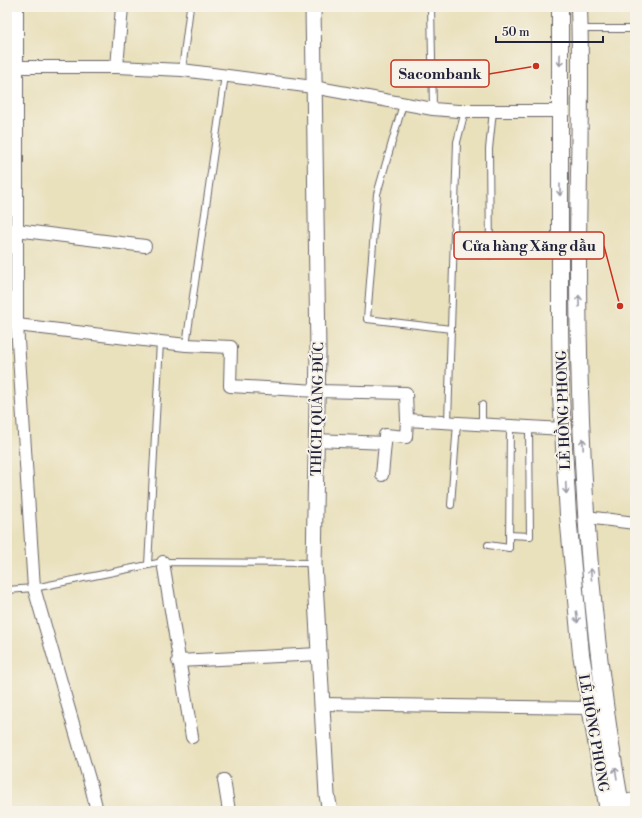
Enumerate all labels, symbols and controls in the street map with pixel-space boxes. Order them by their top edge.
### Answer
scale bar [496,18,603,44]
text: 50 m [502,25,530,40]
one-way arrow [556,53,564,66]
callout: Sacombank [391,60,489,87]
text: Sacombank [399,65,482,84]
one-way arrow [556,183,564,196]
callout: Cửa hàng Xăng dầu [454,232,604,259]
text: Cửa hàng Xăng dầu [462,237,597,256]
one-way arrow [575,295,583,308]
street label: THÍCH QUẢNG ĐỨC [306,342,328,476]
street label: LÊ HỒNG PHONG [549,349,575,470]
one-way arrow [579,438,587,451]
one-way arrow [563,481,570,494]
one-way arrow [588,568,595,581]
one-way arrow [574,610,581,623]
street label: LÊ HỒNG PHONG [574,672,616,794]
one-way arrow [612,766,620,779]

